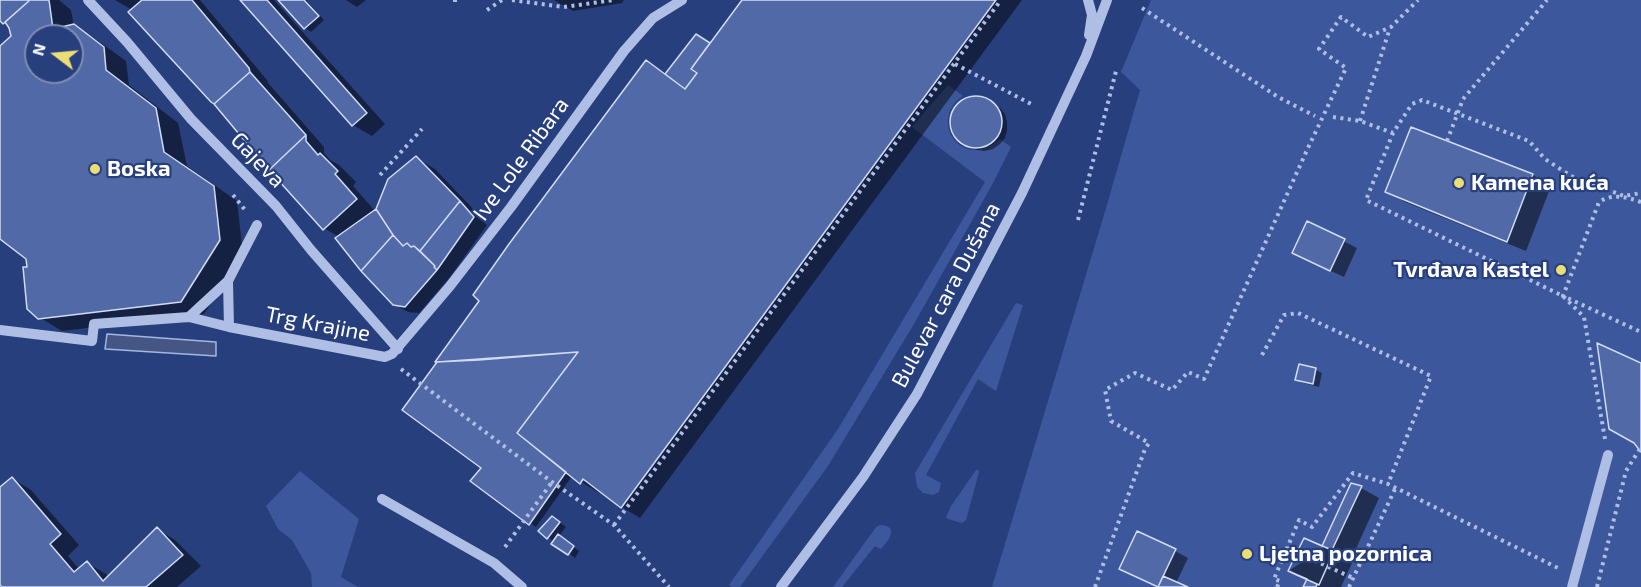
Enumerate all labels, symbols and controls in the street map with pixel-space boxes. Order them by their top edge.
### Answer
north arrow [24,24,84,84]
text: N [27,41,49,58]
street label: Ive Lole Ribara [468,92,574,226]
street label: Gajeva [225,127,291,193]
place label: Boska [107,156,171,182]
marker: Boska [88,162,102,176]
place label: Kamena kuća [1471,170,1609,196]
marker: Kamena kuća [1452,176,1466,190]
street label: Bulevar cara Dušana [886,198,1006,392]
place label: Tvrđava Kastel [1393,257,1549,283]
marker: Tvrđava Kastel [1554,263,1568,277]
street label: Trg Krajine [263,301,373,347]
place label: Ljetna pozornica [1259,541,1432,567]
marker: Ljetna pozornica [1240,547,1254,561]

